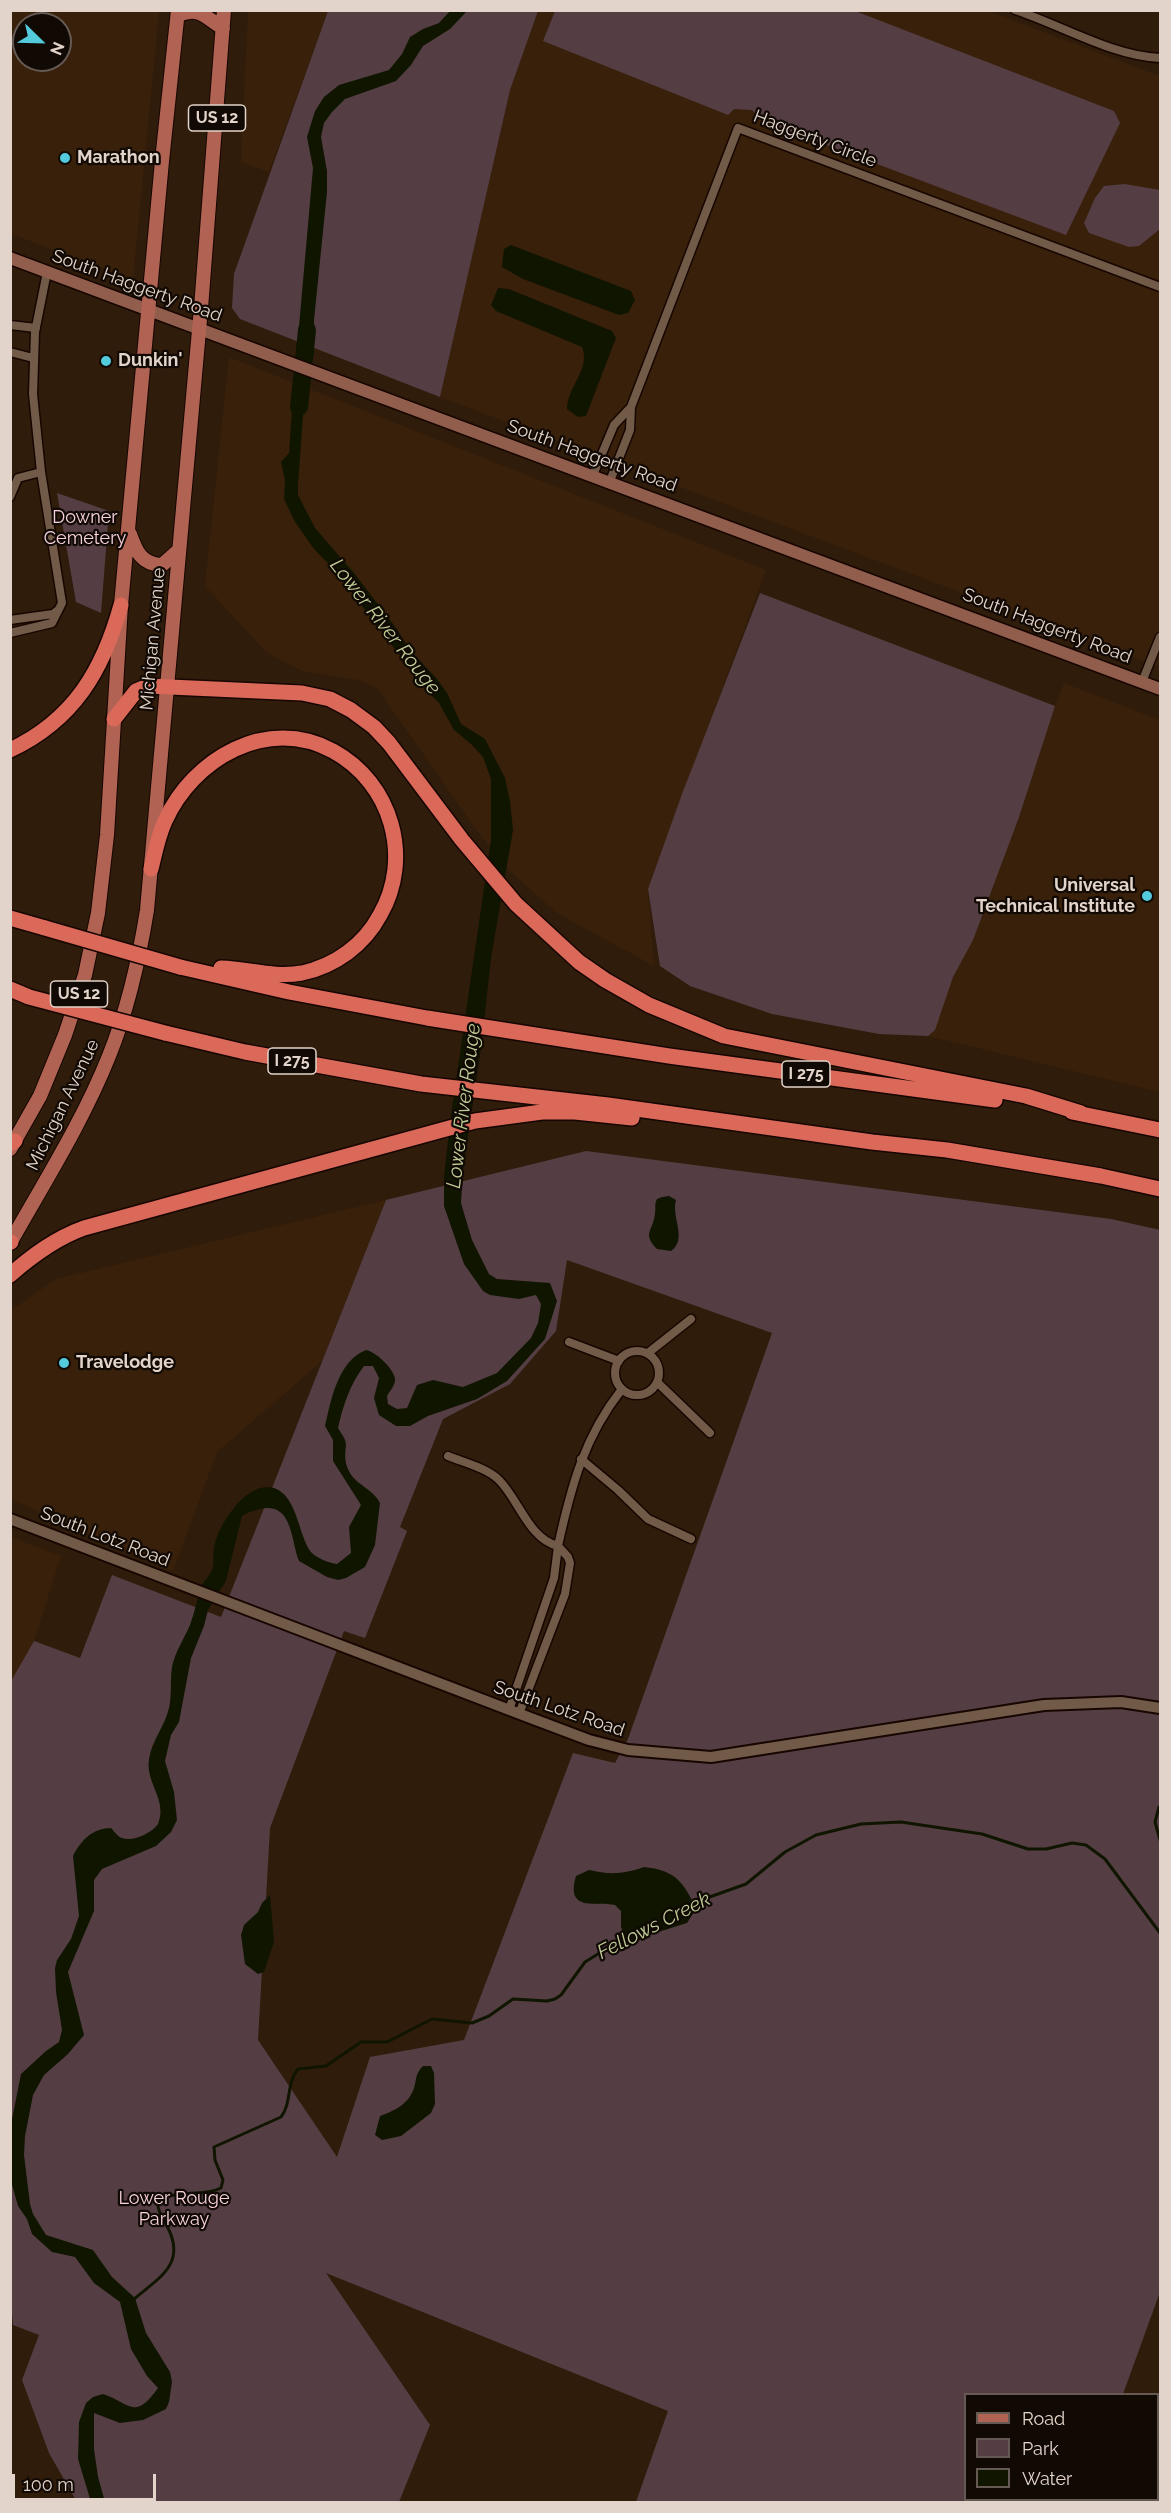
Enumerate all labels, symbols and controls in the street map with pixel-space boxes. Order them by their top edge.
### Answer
north arrow [12,12,72,72]
text: N [46,39,68,58]
road number: US 12 [188,105,246,131]
street label: Haggerty Circle [750,106,880,172]
place label: Marathon [77,147,160,169]
marker: Marathon [58,151,72,165]
street label: South Haggerty Road [49,245,225,327]
place label: Dunkin' [118,350,182,372]
marker: Dunkin' [99,354,113,368]
street label: South Haggerty Road [504,415,680,497]
park label: Downer Cemetery [44,507,126,550]
water label: Lower River Rouge [324,554,446,700]
street label: Michigan Avenue [136,567,170,711]
street label: South Haggerty Road [960,584,1134,668]
place label: Universal Technical Institute [976,875,1135,918]
marker: Universal Technical Institute [1140,889,1154,903]
road number: US 12 [50,981,107,1007]
water label: Lower River Rouge [442,1022,486,1190]
street label: Michigan Avenue [22,1036,104,1174]
road number: I 275 [268,1048,316,1074]
road number: I 275 [782,1061,830,1087]
place label: Travelodge [76,1352,174,1374]
marker: Travelodge [57,1356,71,1370]
street label: South Lotz Road [37,1502,173,1572]
street label: South Lotz Road [491,1676,627,1742]
water label: Fellows Creek [593,1887,715,1965]
park label: Lower Rouge Parkway [118,2188,230,2230]
legend [964,2393,1159,2501]
text: Road [1022,2408,1065,2429]
text: Park [1022,2438,1059,2459]
scale bar [15,2462,159,2500]
text: Water [1022,2468,1072,2489]
text: 100 m [23,2474,74,2495]

